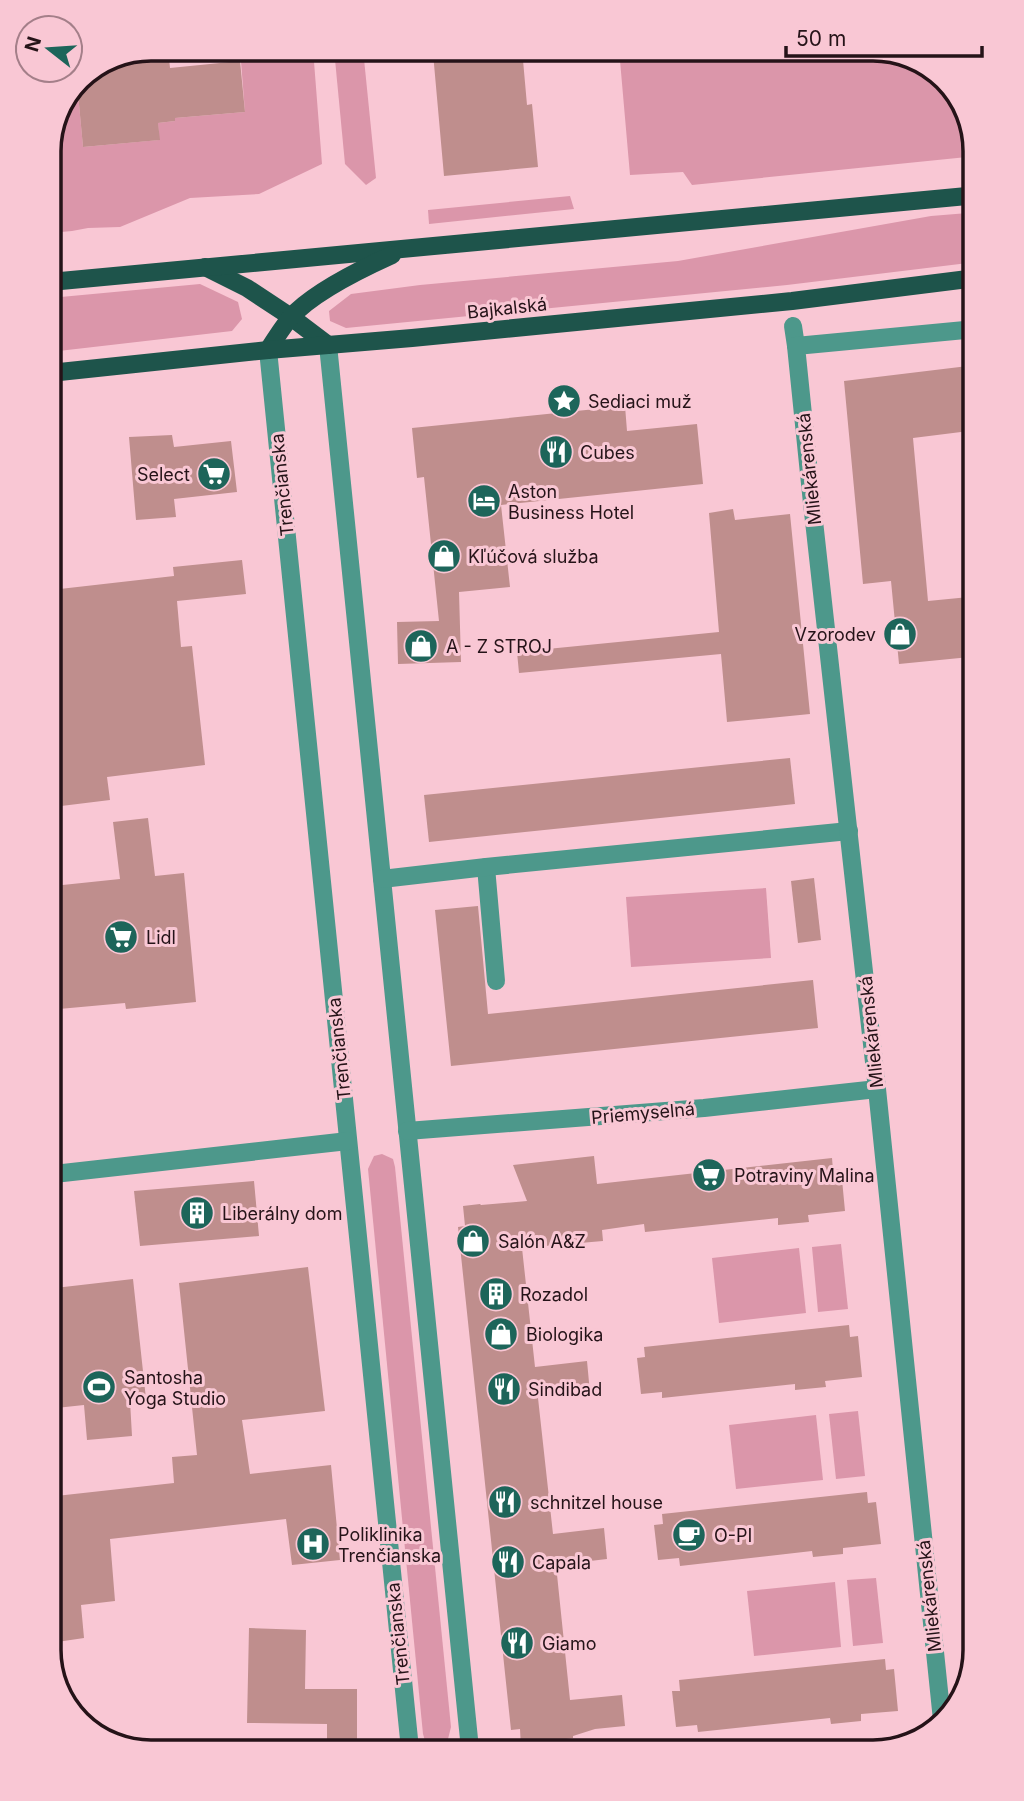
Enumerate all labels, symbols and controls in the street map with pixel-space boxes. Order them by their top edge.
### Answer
north arrow [14,14,84,84]
scale bar [786,14,982,58]
text: 50 m [796,26,846,51]
text: N [20,34,46,54]
street label: Bajkalská [466,293,548,323]
place icon: Sediaci muž [545,382,583,420]
place label: Sediaci muž [588,391,692,412]
street label: Mliekárenská [793,412,825,526]
street label: Trenčianska [266,433,298,537]
restaurant icon: Cubes [537,433,575,471]
place label: Cubes [580,442,635,463]
supermarket icon: Select [195,455,233,493]
place label: Select [137,464,190,485]
place label: Aston Business Hotel [508,481,634,523]
hotel icon: Aston Business Hotel [465,482,503,520]
shop icon: Kľúčová služba [425,537,463,575]
place label: Kľúčová služba [468,546,599,567]
shop icon: Vzorodev [881,615,919,653]
place label: Vzorodev [795,624,876,645]
shop icon: A - Z STROJ [402,627,440,665]
place label: A - Z STROJ [446,636,552,657]
supermarket icon: Lidl [102,918,140,956]
place label: Lidl [146,927,176,948]
street label: Mliekárenská [855,975,887,1089]
street label: Trenčianska [323,997,355,1101]
street label: Priemyselná [590,1098,696,1128]
supermarket icon: Potraviny Malina [690,1156,728,1194]
place label: Potraviny Malina [734,1165,875,1186]
building icon: Liberálny dom [178,1194,216,1232]
place label: Liberálny dom [222,1203,342,1224]
shop icon: Salón A&Z [454,1222,492,1260]
place label: Salón A&Z [498,1231,586,1252]
building icon: Rozadol [477,1275,515,1313]
place label: Rozadol [520,1284,588,1305]
shop icon: Biologika [482,1315,520,1353]
place label: Biologika [526,1324,603,1345]
place label: Santosha Yoga Studio [124,1367,226,1409]
sports icon: Santosha Yoga Studio [80,1368,118,1406]
restaurant icon: Sindibad [485,1370,523,1408]
place label: Sindibad [528,1379,602,1400]
restaurant icon: schnitzel house [486,1483,524,1521]
place label: schnitzel house [530,1492,663,1513]
cafe icon: O-PI [670,1516,708,1554]
place label: Poliklinika Trenčianska [338,1524,441,1566]
hospital icon: Poliklinika Trenčianska [294,1525,332,1563]
place label: O-PI [714,1525,752,1546]
street label: Mliekárenská [913,1539,945,1653]
restaurant icon: Capala [489,1543,527,1581]
place label: Capala [532,1552,591,1573]
street label: Trenčianska [382,1582,414,1686]
restaurant icon: Giamo [498,1624,536,1662]
place label: Giamo [542,1633,596,1654]

